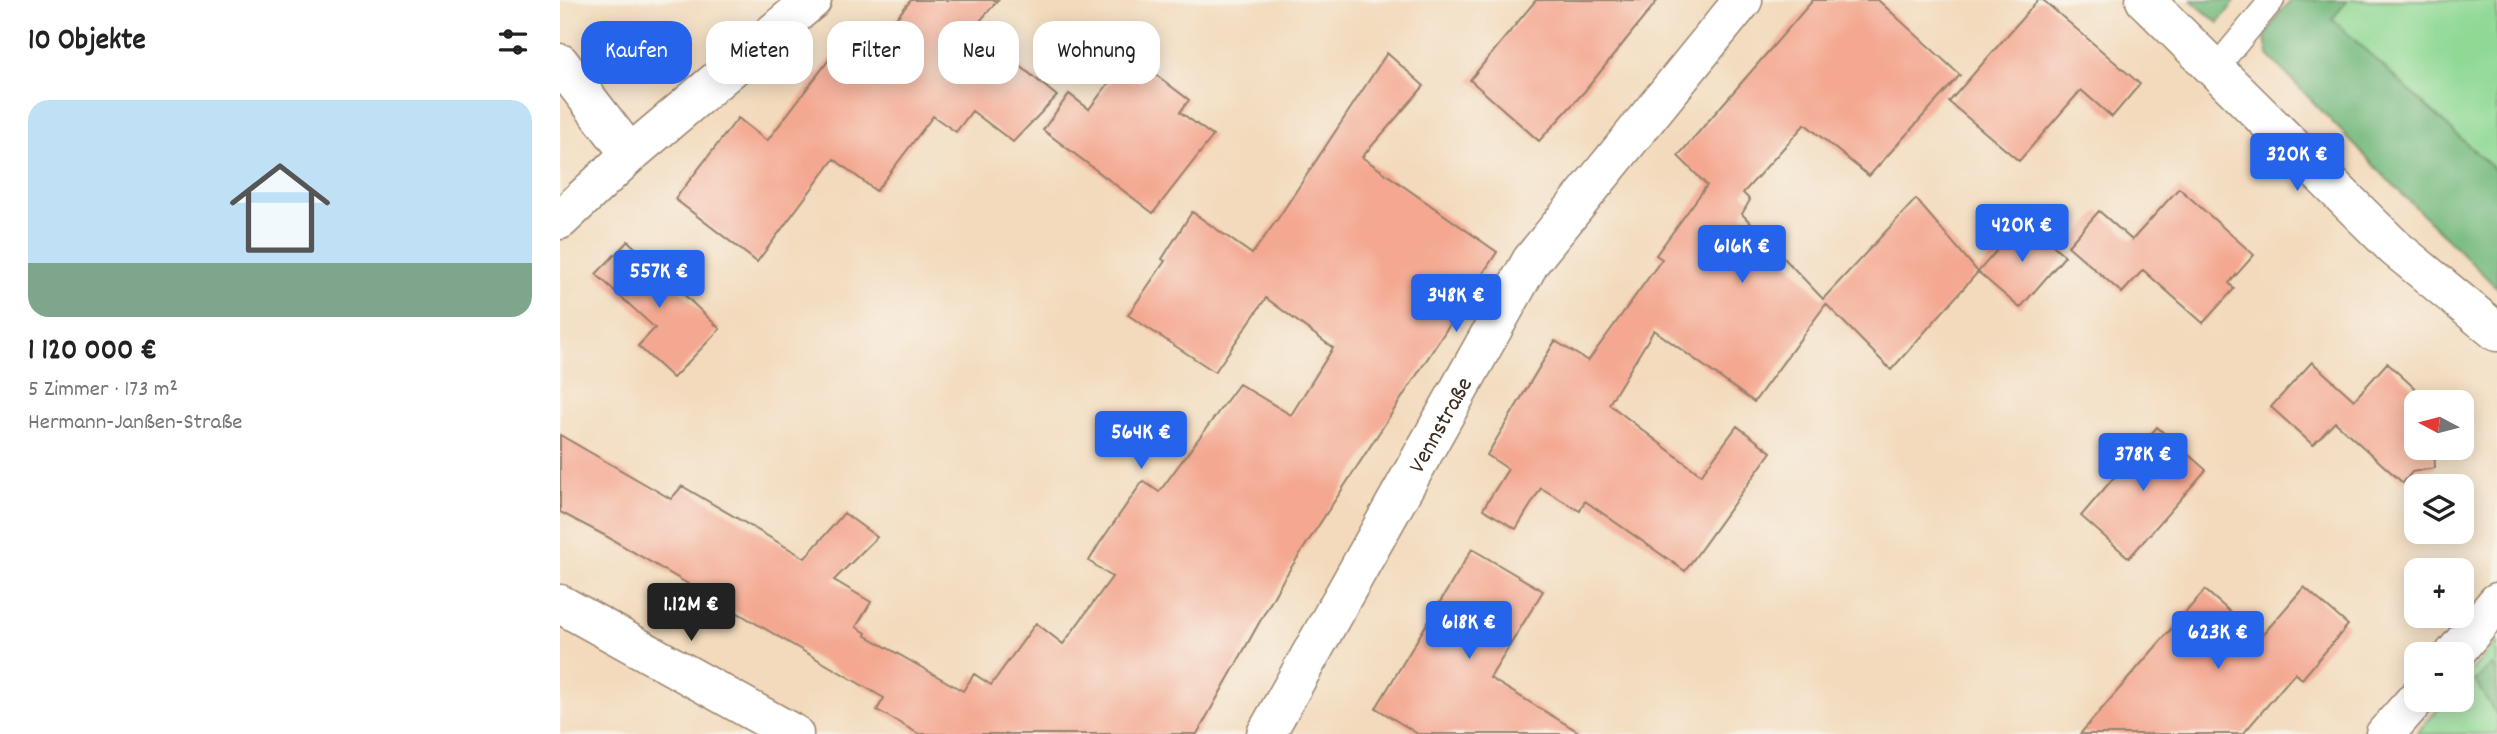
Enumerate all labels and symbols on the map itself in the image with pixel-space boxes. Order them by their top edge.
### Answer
pin: 320K € [2240,134,2354,193]
pin: 420K € [1965,204,2079,264]
pin: 616K € [1685,226,1799,285]
pin: 557K € [602,250,716,310]
pin: 348K € [1399,274,1513,334]
street label: Vennstraße [1402,371,1483,480]
north arrow [2404,390,2474,460]
pin: 564K € [1084,412,1198,471]
pin: 378K € [2086,434,2200,493]
pin: 1.12M € [626,584,756,643]
pin: 618K € [1412,602,1526,661]
pin: 623K € [2161,612,2275,671]

